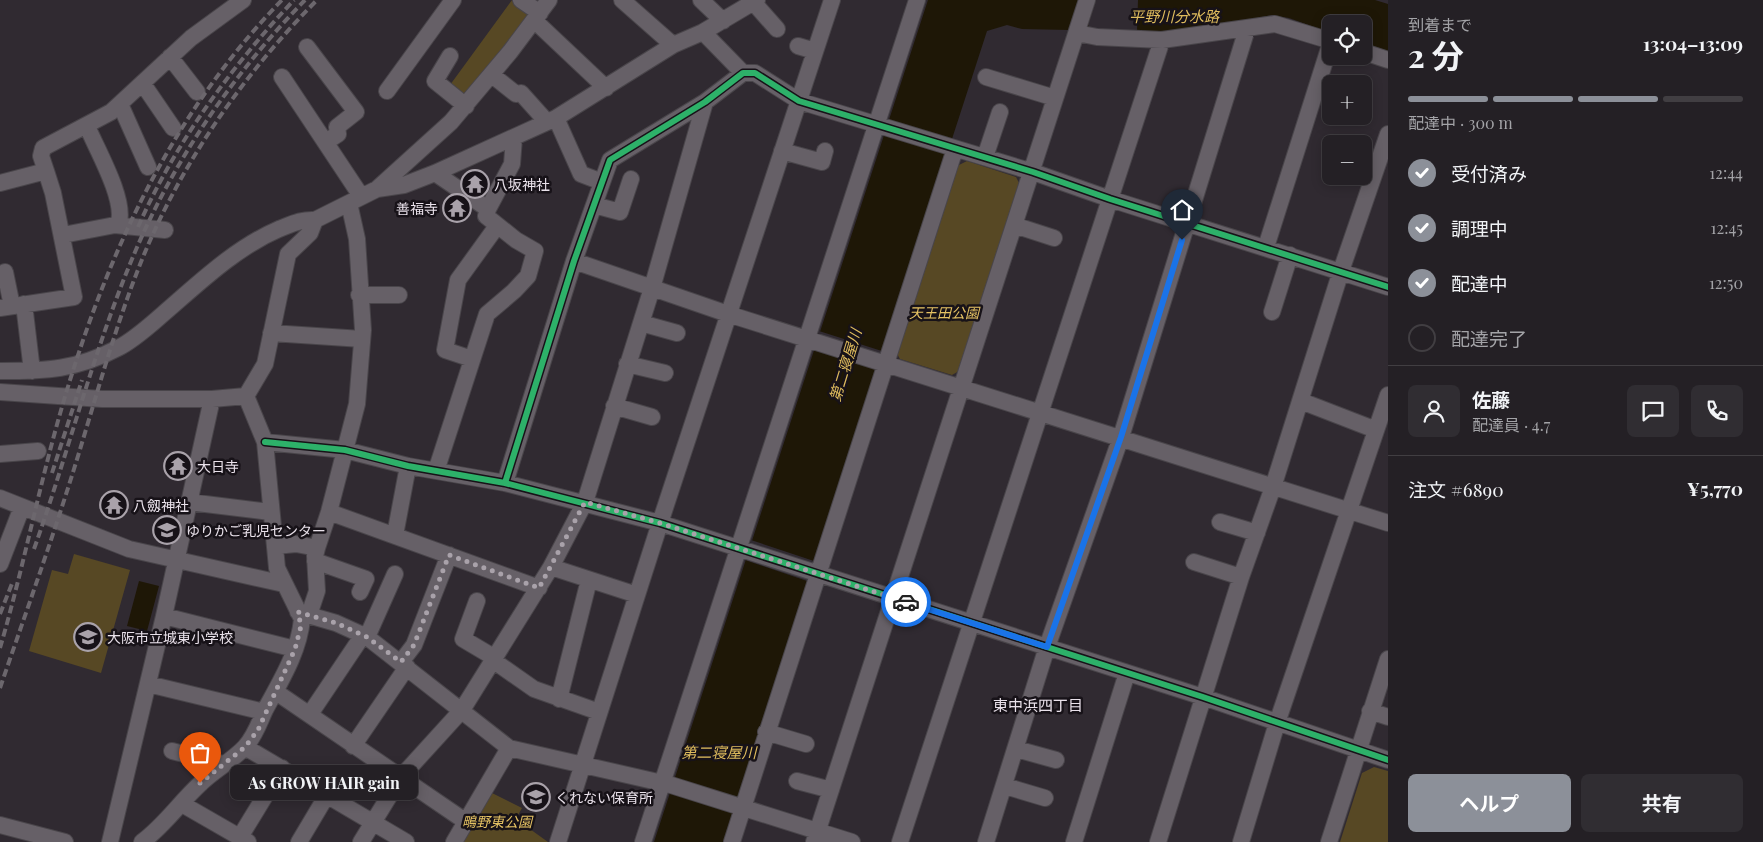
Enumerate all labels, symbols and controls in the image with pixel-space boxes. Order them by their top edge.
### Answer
water label: 平野川分水路 [1129,6,1221,26]
text: 到着まで [1408,14,1472,35]
map controls [1322,15,1372,185]
button: locate [1322,15,1372,65]
text: 13:04–13:09 [1643,30,1743,56]
text: 2 分 [1408,33,1464,76]
button: + [1322,75,1372,125]
text: 配達中 · 300 m [1408,112,1513,133]
button: − [1322,135,1372,185]
icon: check [1408,159,1436,187]
text: 受付済み [1451,160,1527,186]
text: 12:44 [1709,162,1743,183]
temple icon: 八坂神社 [460,169,490,199]
place label: 八坂神社 [494,175,550,194]
pin [1161,189,1203,240]
temple icon: 善福寺 [442,193,472,223]
icon: home [1168,196,1196,224]
place label: 善福寺 [396,199,438,218]
icon: check [1408,214,1436,242]
text: 調理中 [1451,215,1508,241]
text: 12:45 [1711,217,1743,238]
icon: check [1408,269,1436,297]
text: 配達中 [1451,270,1508,296]
text: 12:50 [1709,272,1743,293]
park label: 天王田公園 [909,303,981,322]
water label: 第二寝屋川 [824,324,866,404]
text: 配達完了 [1451,325,1527,351]
button: person [1408,385,1460,437]
button: chat [1627,385,1679,437]
button: phone [1691,385,1743,437]
text: 佐藤 [1472,386,1510,412]
text: 配達員 · 4.7 [1472,414,1550,435]
temple icon: 大日寺 [163,451,193,481]
place label: 大日寺 [197,457,239,476]
text: ¥5,770 [1687,475,1743,501]
text: 注文 #6890 [1408,476,1504,502]
temple icon: 八劔神社 [99,490,129,520]
place label: 八劔神社 [133,496,189,515]
school or university icon: ゆりかご乳児センター [152,515,182,545]
place label: ゆりかご乳児センター [186,521,326,540]
courier [881,577,931,627]
icon: car [892,588,920,616]
school or university icon: 大阪市立城東小学校 [73,622,103,652]
place label: 大阪市立城東小学校 [107,628,233,647]
district label: 東中浜四丁目 [993,695,1083,715]
pin [179,732,221,783]
icon: bag [186,739,214,767]
water label: 第二寝屋川 [681,742,758,762]
callout: As GROW HAIR gain [230,766,418,800]
text: As GROW HAIR gain [248,772,400,793]
button: ヘルプ [1408,774,1571,832]
button: 共有 [1581,774,1743,832]
school or university icon: くれない保育所 [521,782,551,812]
place label: くれない保育所 [555,788,653,807]
park label: 鴫野東公園 [462,812,534,831]

